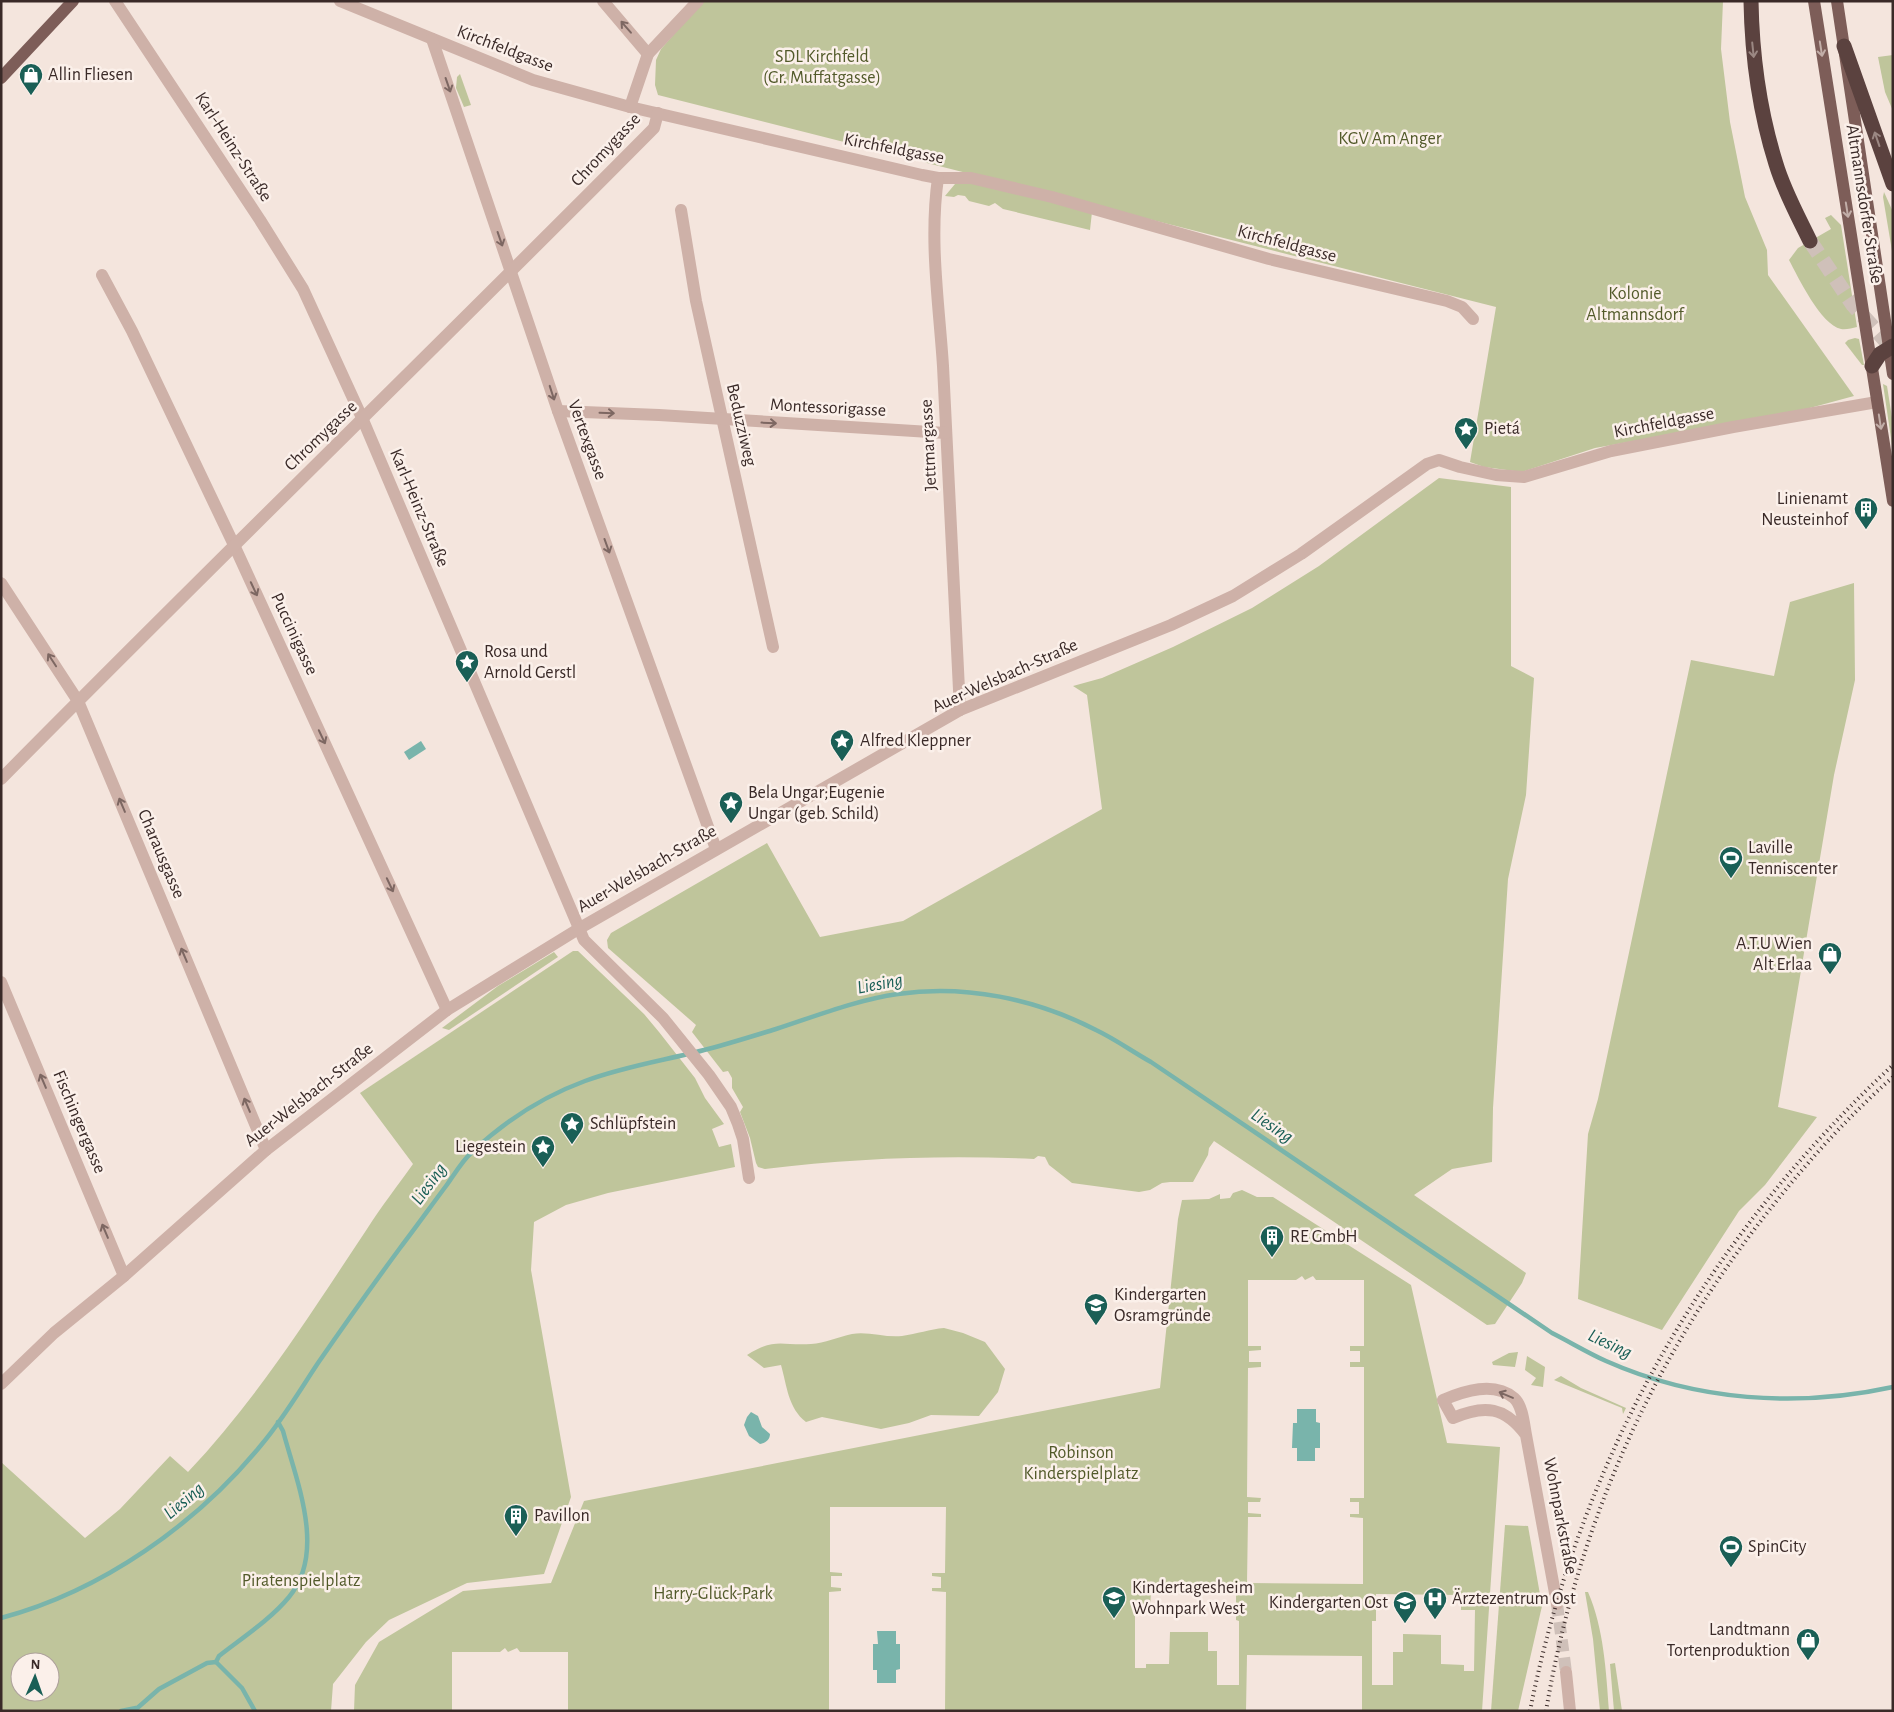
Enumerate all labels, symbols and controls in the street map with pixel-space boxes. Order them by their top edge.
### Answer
one-way arrow [620,21,632,34]
street label: Kirchfeldgasse [454,22,556,76]
one-way arrow [1817,41,1827,57]
one-way arrow [1748,42,1758,58]
park label: SDL Kirchfeld (Gr. Muffatgasse) [763,48,881,87]
shop icon: Allin Fliesen [18,62,44,96]
place label: Allin Fliesen [48,66,133,84]
one-way arrow [443,77,453,93]
street label: Karl-Heinz-Straße [191,89,275,205]
street label: Chromygasse [568,110,644,190]
street label: Altmannsdorfer Straße [1843,123,1885,285]
street label: Kirchfeldgasse [842,130,946,168]
park label: KGV Am Anger [1338,130,1442,148]
one-way arrow [1871,131,1881,147]
one-way arrow [1842,202,1852,218]
street label: Kirchfeldgasse [1236,222,1338,266]
one-way arrow [496,231,506,247]
park label: Kolonie Altmannsdorf [1586,285,1685,324]
street label: Beduzziweg [723,382,759,468]
one-way arrow [548,385,557,400]
street label: Montessorigasse [770,396,886,420]
street label: Chromygasse [281,397,361,475]
street label: Vertexgasse [564,398,610,482]
street label: Jettmargasse [918,399,940,491]
street label: Kirchfeldgasse [1612,404,1716,442]
one-way arrow [599,409,615,418]
one-way arrow [1876,414,1886,430]
place icon: Pietá [1453,416,1479,450]
one-way arrow [761,418,777,427]
place label: Pietá [1484,420,1520,438]
street label: Karl-Heinz-Straße [386,446,452,570]
place label: Linienamt Neusteinhof [1761,490,1850,529]
building icon: Linienamt Neusteinhof [1853,496,1879,530]
one-way arrow [603,538,612,553]
one-way arrow [250,581,260,596]
street label: Puccinigasse [267,590,321,678]
street label: Auer-Welsbach-Straße [929,636,1081,716]
place label: Rosa und Arnold Gerstl [484,643,576,682]
place icon: Rosa und Arnold Gerstl [454,649,480,683]
one-way arrow [46,653,57,667]
place icon: Alfred Kleppner [829,728,855,762]
one-way arrow [318,729,327,744]
place label: Alfred Kleppner [860,732,971,750]
place label: Bela Ungar;Eugenie Ungar (geb. Schild) [748,784,885,823]
place icon: Bela Ungar;Eugenie Ungar (geb. Schild) [718,790,744,824]
one-way arrow [116,798,126,813]
street label: Charausgasse [134,807,188,901]
street label: Auer-Welsbach-Straße [574,822,720,916]
place label: Laville Tenniscenter [1748,839,1838,878]
sports icon: Laville Tenniscenter [1718,845,1744,879]
one-way arrow [386,877,395,892]
place label: A.T.U Wien Alt Erlaa [1736,935,1812,974]
shop icon: A.T.U Wien Alt Erlaa [1817,941,1843,975]
one-way arrow [179,948,189,963]
water label: Liesing [855,970,905,998]
street label: Auer-Welsbach-Straße [241,1039,377,1151]
street label: Fischingergasse [49,1068,109,1176]
one-way arrow [37,1074,47,1089]
one-way arrow [242,1098,251,1113]
water label: Liesing [1247,1105,1297,1147]
place icon: Schlüpfstein [559,1111,585,1145]
place label: Schlüpfstein [590,1115,676,1133]
place icon: Liegestein [530,1134,556,1168]
place label: Liegestein [455,1138,526,1156]
water label: Liesing [408,1160,450,1208]
one-way arrow [100,1224,110,1239]
building icon: RE GmbH [1259,1224,1285,1258]
place label: RE GmbH [1290,1228,1358,1246]
place label: Kindergarten Osramgründe [1114,1286,1211,1325]
school or university icon: Kindergarten Osramgründe [1083,1292,1109,1326]
water label: Liesing [1585,1326,1635,1362]
one-way arrow [1499,1389,1514,1399]
park label: Robinson Kinderspielplatz [1024,1444,1138,1483]
street label: Wohnparkstraße [1540,1456,1580,1576]
water label: Liesing [160,1479,208,1523]
building icon: Pavillon [503,1503,529,1537]
place label: Pavillon [534,1507,590,1525]
sports icon: SpinCity [1718,1534,1744,1568]
place label: SpinCity [1748,1538,1807,1556]
park label: Piratenspielplatz [242,1572,360,1590]
place label: Kindertagesheim Wohnpark West [1132,1579,1253,1618]
park label: Harry-Glück-Park [653,1585,774,1603]
school or university icon: Kindertagesheim Wohnpark West [1101,1585,1127,1619]
hospital icon: Ärztezentrum Ost [1422,1586,1448,1620]
place label: Ärztezentrum Ost [1452,1588,1576,1608]
school or university icon: Kindergarten Ost [1392,1590,1418,1624]
place label: Kindergarten Ost [1269,1594,1388,1612]
place label: Landtmann Tortenproduktion [1666,1621,1790,1660]
shop icon: Landtmann Tortenproduktion [1795,1627,1821,1661]
north arrow [10,1652,60,1702]
text: N [30,1658,41,1672]

